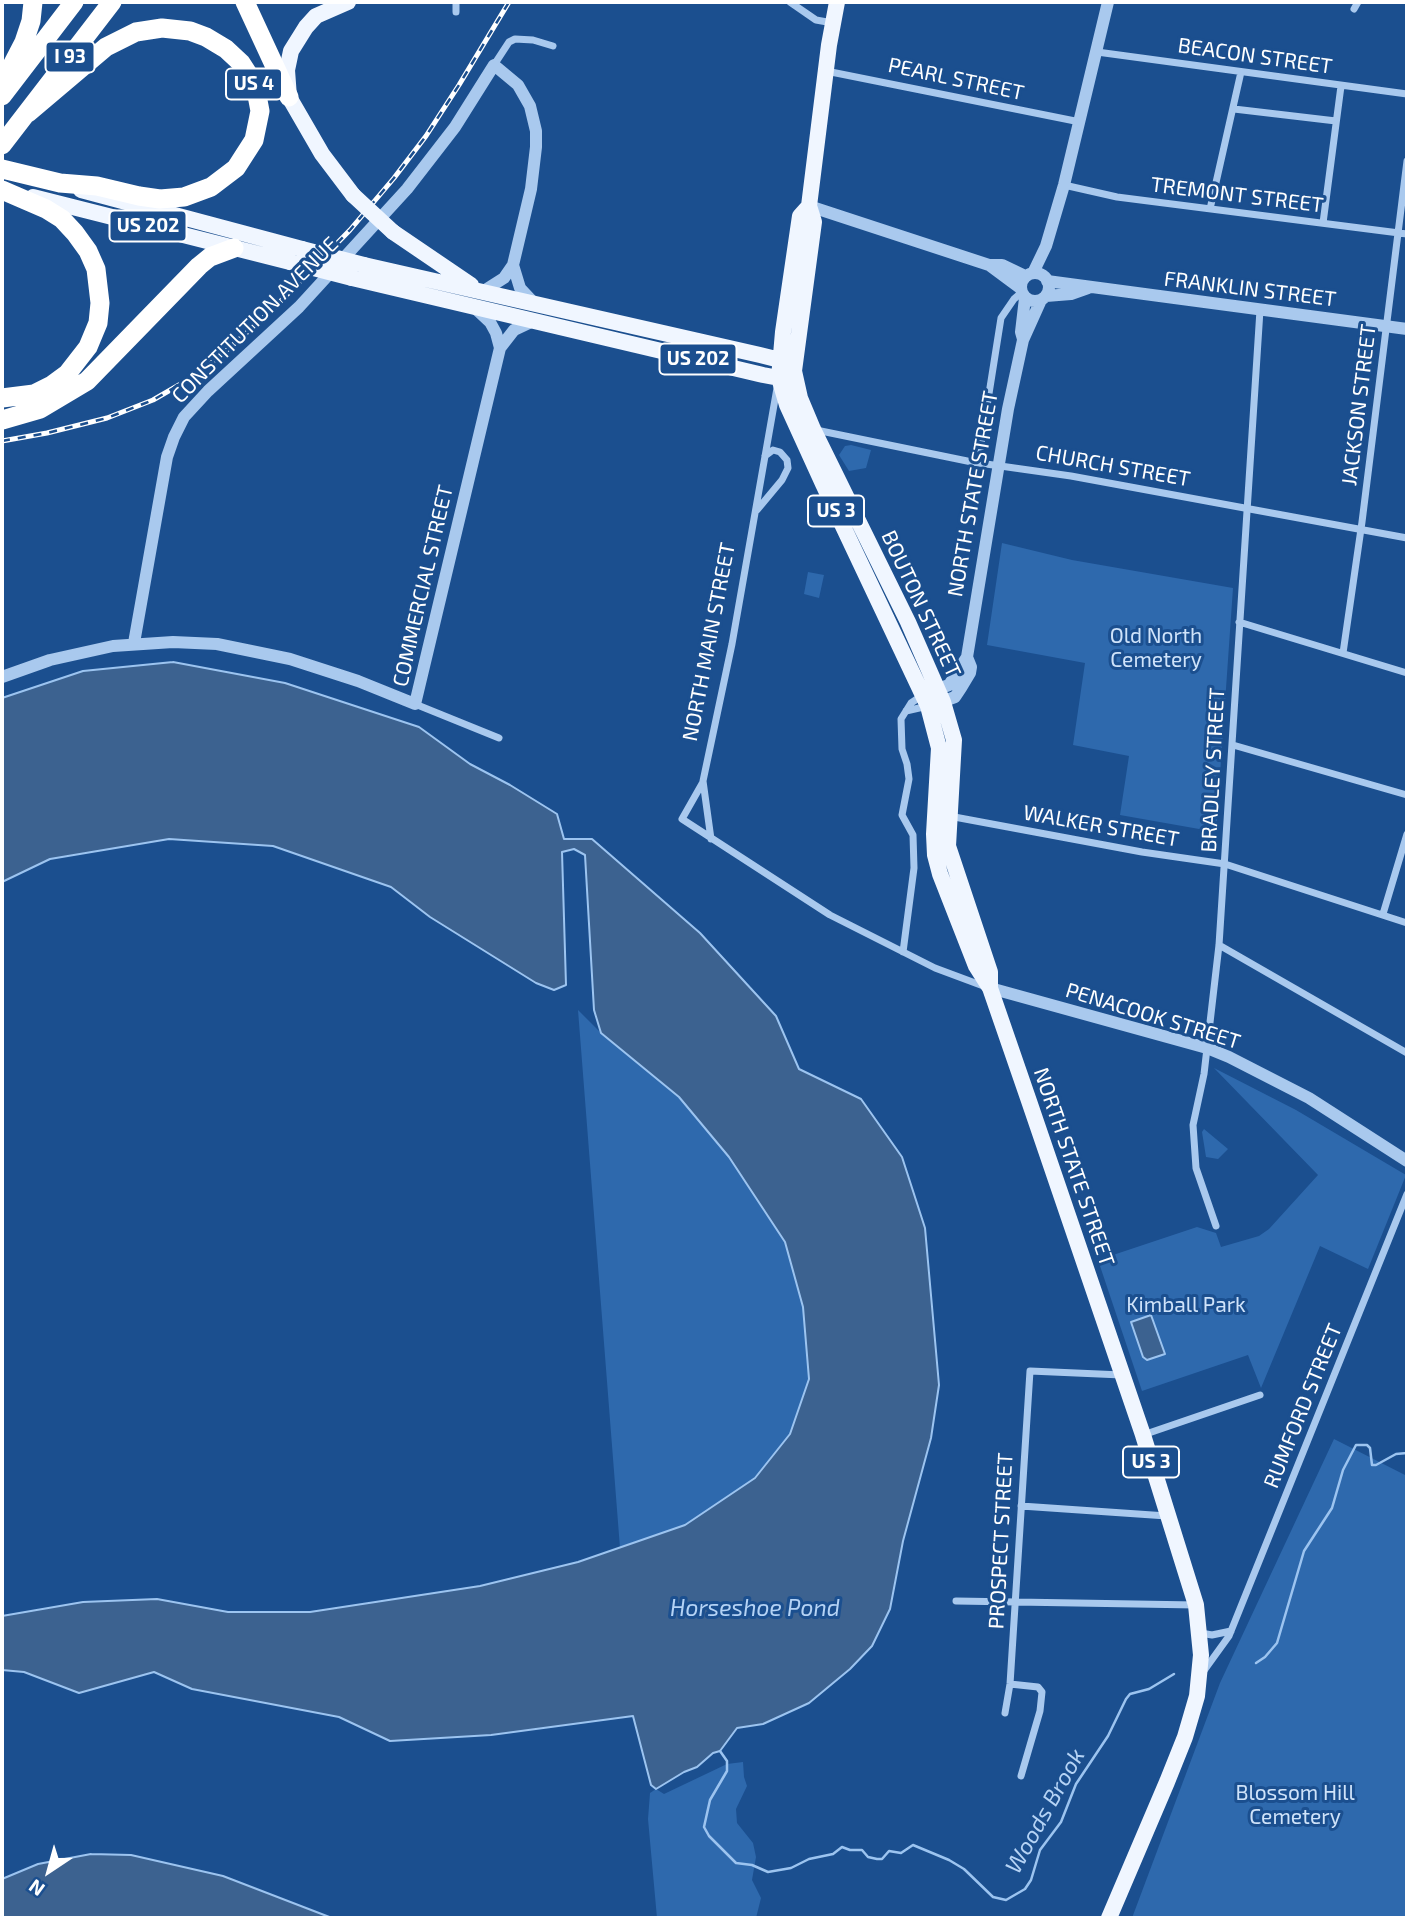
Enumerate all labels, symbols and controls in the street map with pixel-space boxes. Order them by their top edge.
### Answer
street label: BEACON STREET [1176,33,1334,79]
road number: I 93 [46,41,94,72]
street label: PEARL STREET [886,52,1026,106]
road number: US 4 [226,68,282,100]
street label: TREMONT STREET [1149,172,1325,218]
road number: US 202 [110,210,186,242]
street label: CONSTITUTION AVENUE [167,232,343,408]
street label: FRANKLIN STREET [1163,266,1337,312]
street label: JACKSON STREET [1337,323,1381,487]
road number: US 202 [660,344,736,374]
street label: NORTH STATE STREET [942,389,1004,599]
street label: CHURCH STREET [1034,440,1192,492]
street label: COMMERCIAL STREET [388,483,458,689]
road number: US 3 [808,496,864,526]
street label: BOUTON STREET [876,527,966,681]
street label: NORTH MAIN STREET [677,541,741,743]
park label: Old North Cemetery [1110,623,1202,673]
street label: BRADLEY STREET [1196,687,1230,853]
street label: WALKER STREET [1021,800,1181,852]
street label: PENACOOK STREET [1063,977,1243,1055]
street label: NORTH STATE STREET [1028,1064,1120,1270]
park label: Kimball Park [1126,1292,1246,1318]
street label: RUMFORD STREET [1259,1320,1347,1492]
road number: US 3 [1123,1446,1179,1478]
street label: PROSPECT STREET [984,1452,1018,1630]
water label: Horseshoe Pond [670,1594,840,1622]
water label: Woods Brook [999,1744,1091,1878]
park label: Blossom Hill Cemetery [1235,1780,1355,1830]
north arrow [14,1836,84,1906]
text: N [24,1875,49,1902]

